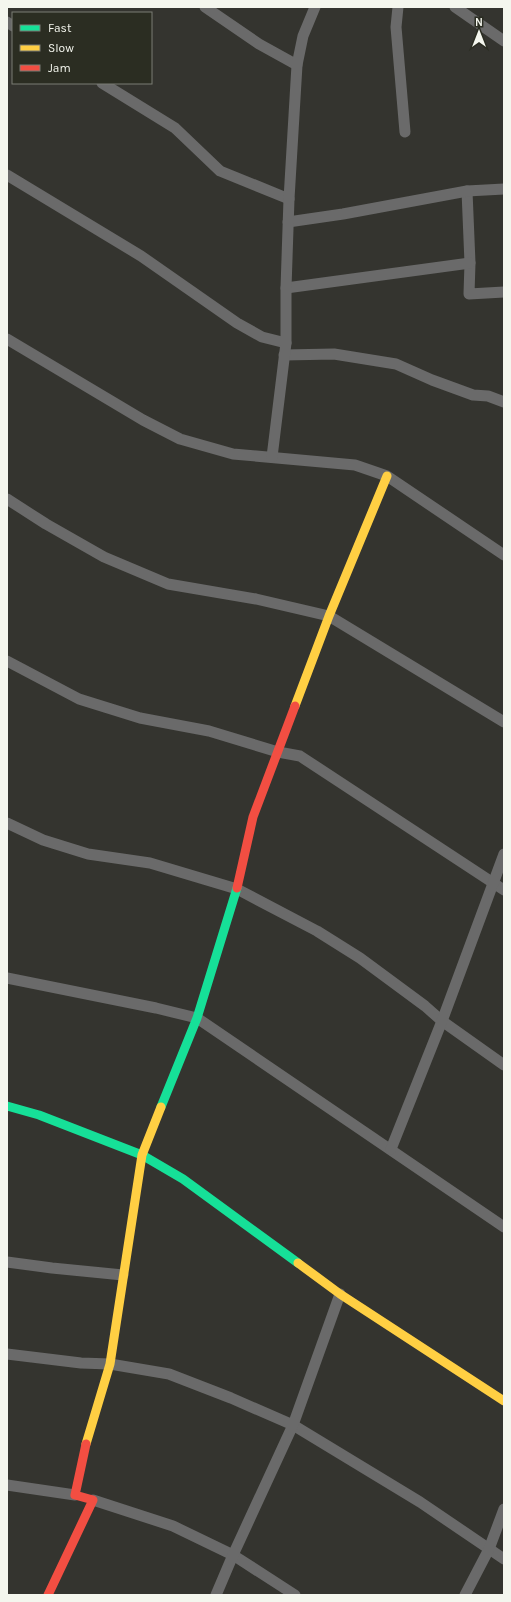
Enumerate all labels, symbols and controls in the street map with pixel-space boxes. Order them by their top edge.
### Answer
legend [12,12,152,84]
north arrow [459,12,499,52]
text: N [475,16,483,29]
text: Fast [48,21,72,35]
text: Slow [48,41,74,55]
text: Jam [48,61,71,75]

